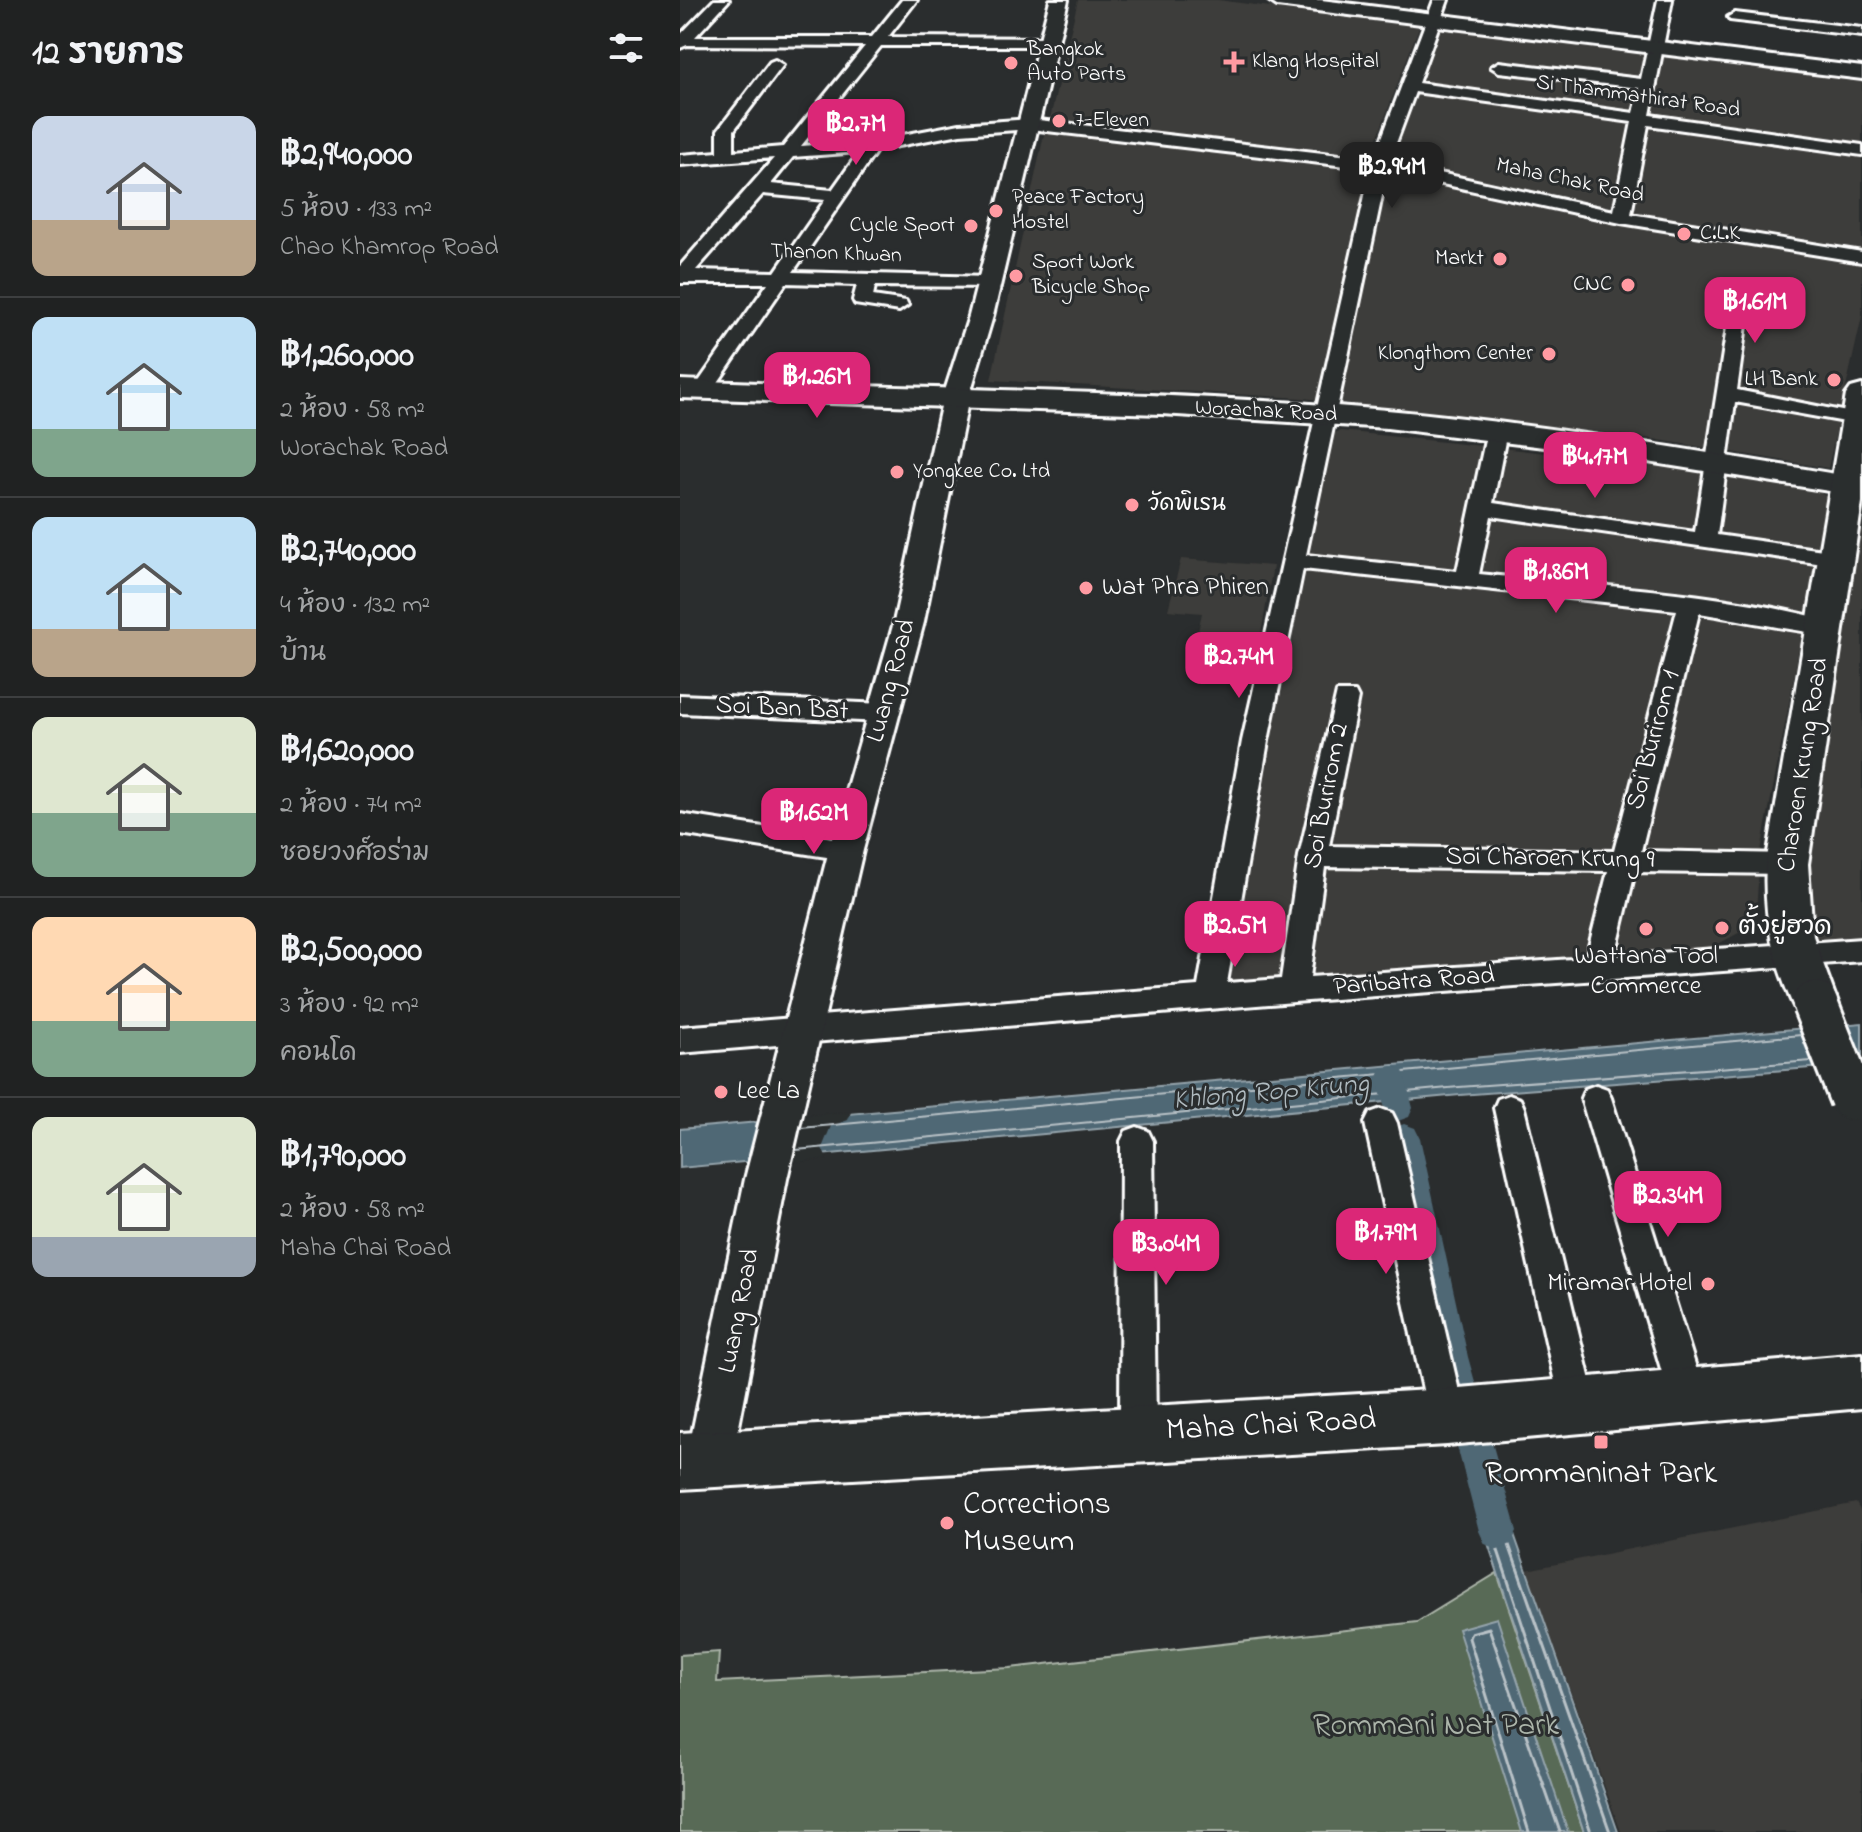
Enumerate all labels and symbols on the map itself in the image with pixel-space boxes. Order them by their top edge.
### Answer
place label: Bangkok Auto Parts [1026,34,1126,91]
place label: Klang Hospital [1252,46,1379,79]
marker: Klang Hospital [1223,51,1245,73]
marker: Bangkok Auto Parts [1002,54,1020,72]
street label: Si Thammathirat Road [1534,67,1742,127]
pin: ฿2.7M [800,99,912,167]
place label: 7-Eleven [1075,105,1149,137]
marker: 7-Eleven [1050,112,1068,130]
pin: ฿2.94M [1327,142,1457,210]
street label: Maha Chak Road [1493,150,1647,212]
place label: Peace Factory Hostel [1012,182,1144,239]
marker: Peace Factory Hostel [987,202,1005,220]
place label: Cycle Sport [849,210,956,243]
marker: Cycle Sport [962,217,980,235]
place label: C.L.K [1700,218,1740,250]
marker: C.L.K [1675,225,1693,243]
street label: Thanon Khwan [770,236,902,272]
place label: Markt [1435,243,1485,275]
place label: Sport Work Bicycle Shop [1031,247,1150,305]
marker: Markt [1491,250,1509,268]
marker: Sport Work Bicycle Shop [1007,267,1025,285]
place label: CNC [1573,269,1612,301]
marker: CNC [1619,276,1637,294]
pin: ฿1.61M [1690,277,1820,345]
place label: Klongthom Center [1378,338,1533,371]
marker: Klongthom Center [1540,345,1558,363]
pin: ฿1.26M [752,352,882,420]
place label: LH Bank [1744,364,1818,396]
marker: LH Bank [1825,371,1843,389]
street label: Worachak Road [1194,392,1338,432]
pin: ฿4.17M [1530,432,1660,500]
place label: Yongkee Co. Ltd [913,456,1050,489]
marker: Yongkee Co. Ltd [888,463,906,481]
place label: วัดพิเรน [1148,489,1226,521]
marker: วัดพิเรน [1123,496,1141,514]
pin: ฿1.86M [1491,547,1621,615]
place label: Wat Phra Phiren [1102,569,1269,607]
marker: Wat Phra Phiren [1077,579,1095,597]
street label: Luang Road [857,615,927,747]
pin: ฿2.74M [1174,632,1304,700]
street label: Charoen Krung Road [1768,655,1840,875]
street label: Soi Burirom 1 [1617,666,1691,814]
street label: Soi Ban Bat [715,687,849,731]
street label: Soi Burirom 2 [1294,720,1360,872]
pin: ฿1.62M [749,788,879,856]
street label: Soi Charoen Krung 9 [1445,838,1655,880]
pin: ฿2.5M [1179,901,1291,969]
place label: ตั้งยู่ฮวด [1738,903,1832,947]
marker: ตั้งยู่ฮวด [1713,919,1731,937]
marker: Wattana Tool Commerce [1637,920,1655,938]
place label: Wattana Tool Commerce [1574,938,1718,1006]
street label: Paribatra Road [1332,957,1496,1007]
water label: Khlong Rop Krung [1171,1064,1372,1122]
place label: Lee La [737,1073,800,1111]
marker: Lee La [712,1083,730,1101]
pin: ฿2.34M [1603,1171,1733,1239]
pin: ฿1.79M [1321,1208,1451,1276]
pin: ฿3.04M [1101,1219,1231,1287]
street label: Luang Road [709,1245,771,1376]
place label: Miramar Hotel [1547,1265,1692,1303]
marker: Miramar Hotel [1699,1275,1717,1293]
street label: Maha Chai Road [1165,1397,1377,1455]
marker: Rommaninat Park [1592,1433,1610,1451]
place label: Rommaninat Park [1485,1451,1718,1498]
place label: Corrections Museum [963,1482,1111,1566]
marker: Corrections Museum [938,1514,956,1532]
park label: Rommani Nat Park [1313,1703,1560,1750]

